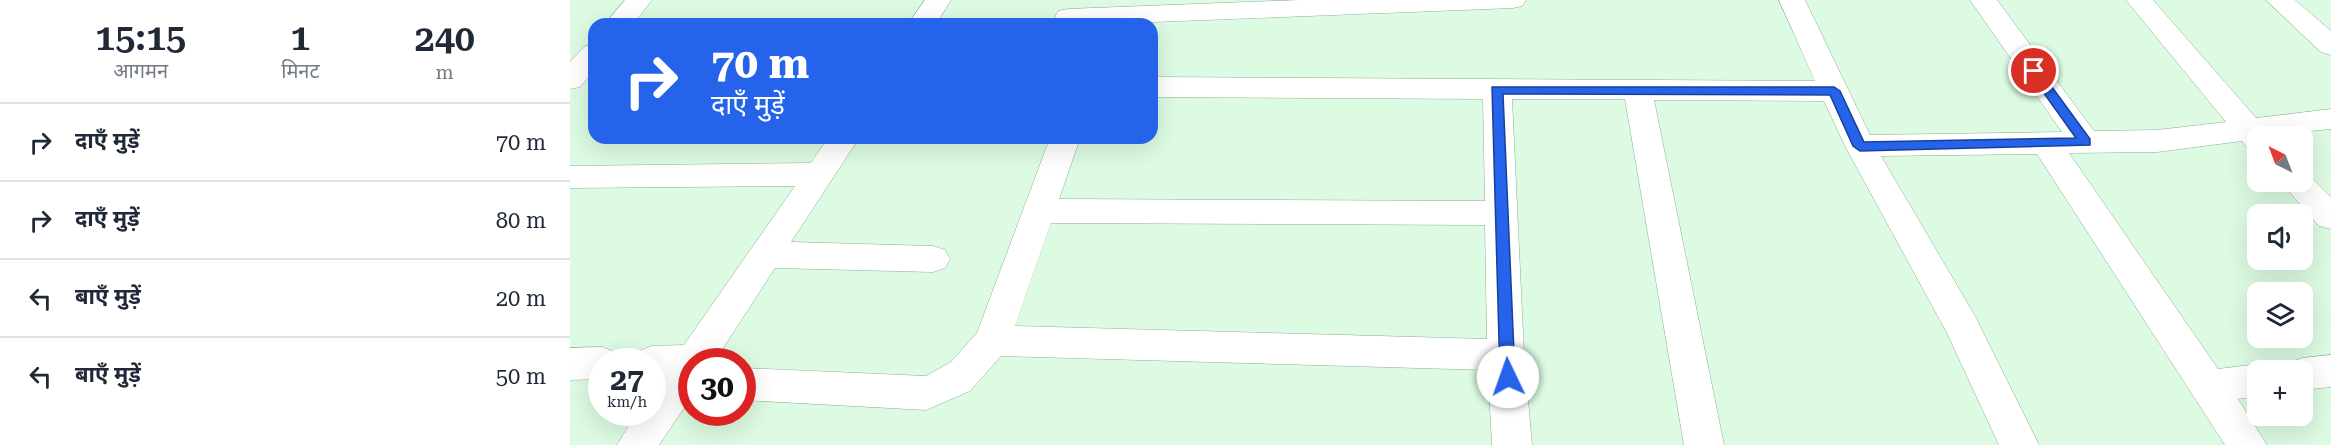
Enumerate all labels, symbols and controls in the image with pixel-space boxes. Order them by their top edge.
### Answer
text: 15:15 [95,17,186,59]
text: 1 [290,17,310,59]
text: 240 [415,18,475,60]
text: 70 m [711,39,809,88]
icon: right [612,42,690,120]
pin [2008,45,2059,96]
icon: arrive [2017,54,2050,87]
text: आगमन [113,59,168,83]
text: मिनट [281,59,320,83]
text: m [436,60,454,84]
text: दाएँ मुड़ें [711,89,785,121]
icon: right [24,126,57,159]
north arrow [2247,126,2313,192]
map controls [2247,126,2313,426]
text: दाएँ मुड़ें [75,128,140,153]
text: 70 m [496,130,546,155]
icon: right [24,204,57,237]
button: sound [2247,204,2313,270]
text: दाएँ मुड़ें [75,206,140,231]
text: 80 m [496,208,546,233]
icon: left [24,282,57,315]
button: layers [2247,282,2313,348]
text: बाएँ मुड़ें [75,284,141,309]
text: 20 m [496,286,546,311]
position arrow [1476,345,1540,409]
speed limit sign: 30 [678,348,756,426]
icon: left [24,360,57,393]
button: + [2247,360,2313,426]
text: बाएँ मुड़ें [75,362,141,387]
text: 27 [610,362,644,397]
text: 50 m [496,364,546,389]
text: km/h [607,393,647,411]

